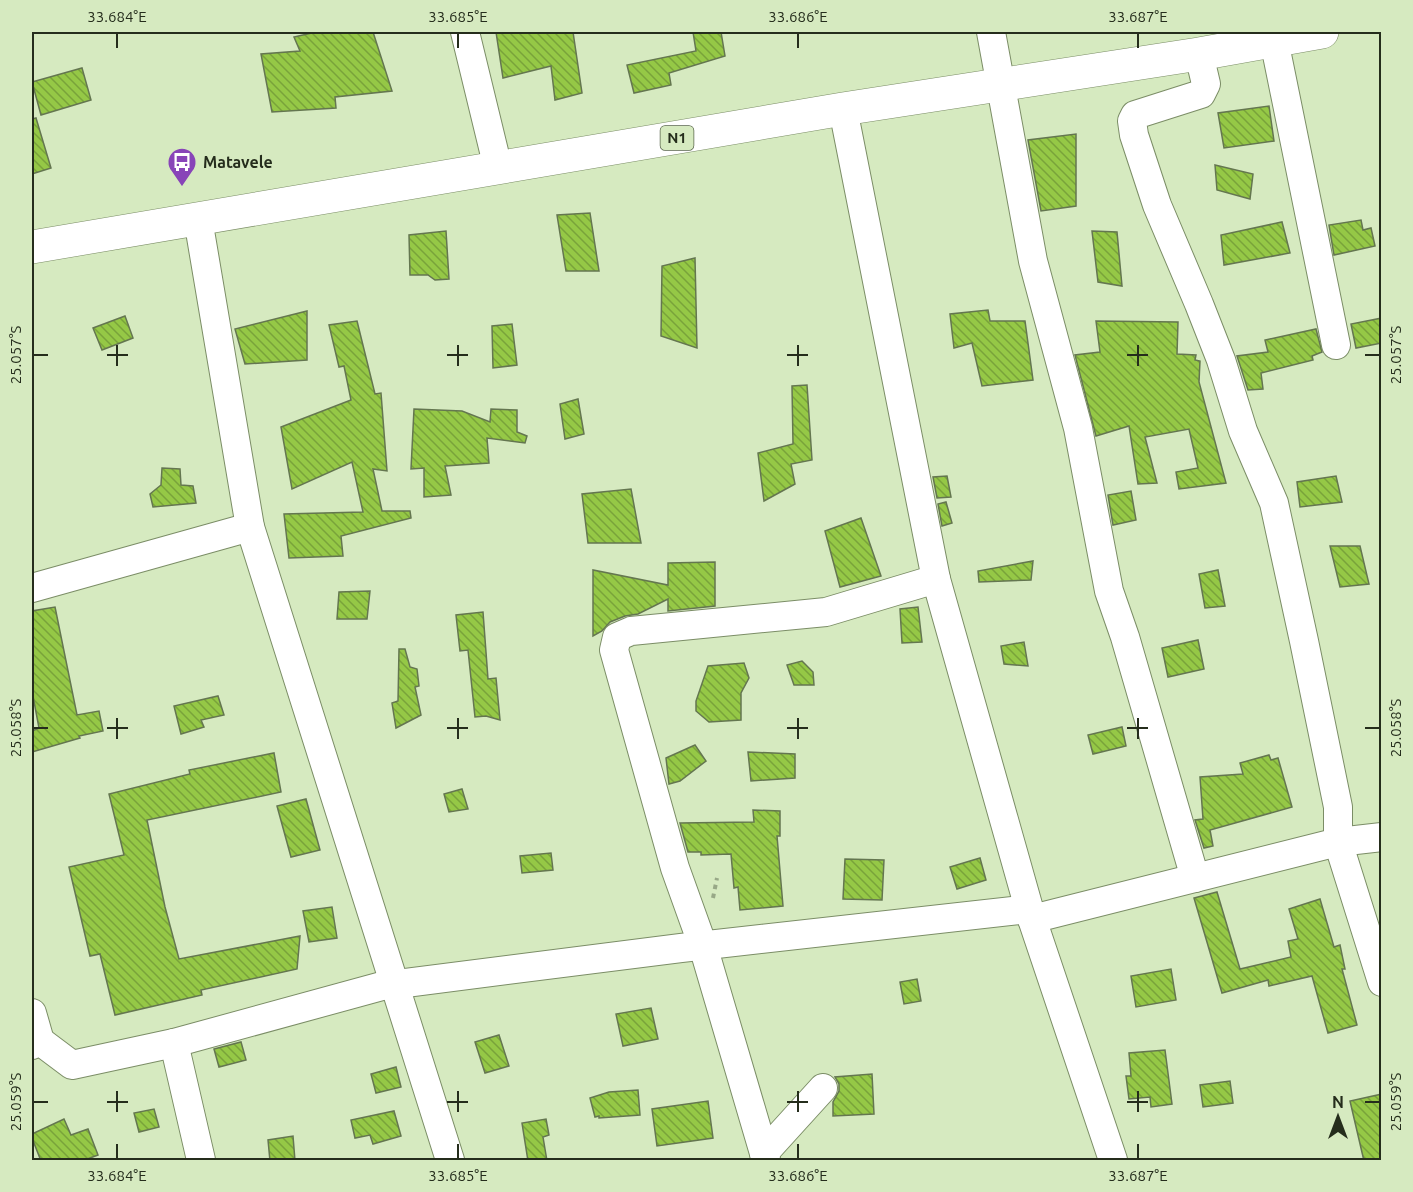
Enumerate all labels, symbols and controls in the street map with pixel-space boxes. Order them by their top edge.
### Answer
text: 33.684°E [87,8,147,25]
text: 33.685°E [428,8,488,25]
text: 33.686°E [768,8,828,25]
text: 33.687°E [1108,8,1168,25]
road number: N1 [660,126,694,150]
bus stop icon: Matavele [166,146,198,188]
place label: Matavele [203,153,273,171]
text: 25.057°S [7,326,24,384]
text: 25.057°S [1387,326,1404,384]
text: 25.058°S [7,699,24,757]
text: 25.058°S [1387,699,1404,757]
text: 25.059°S [7,1073,24,1131]
text: 25.059°S [1387,1073,1404,1131]
north arrow [1308,1087,1368,1147]
text: N [1332,1093,1344,1111]
text: 33.684°E [87,1167,147,1184]
text: 33.685°E [428,1167,488,1184]
text: 33.686°E [768,1167,828,1184]
text: 33.687°E [1108,1167,1168,1184]

